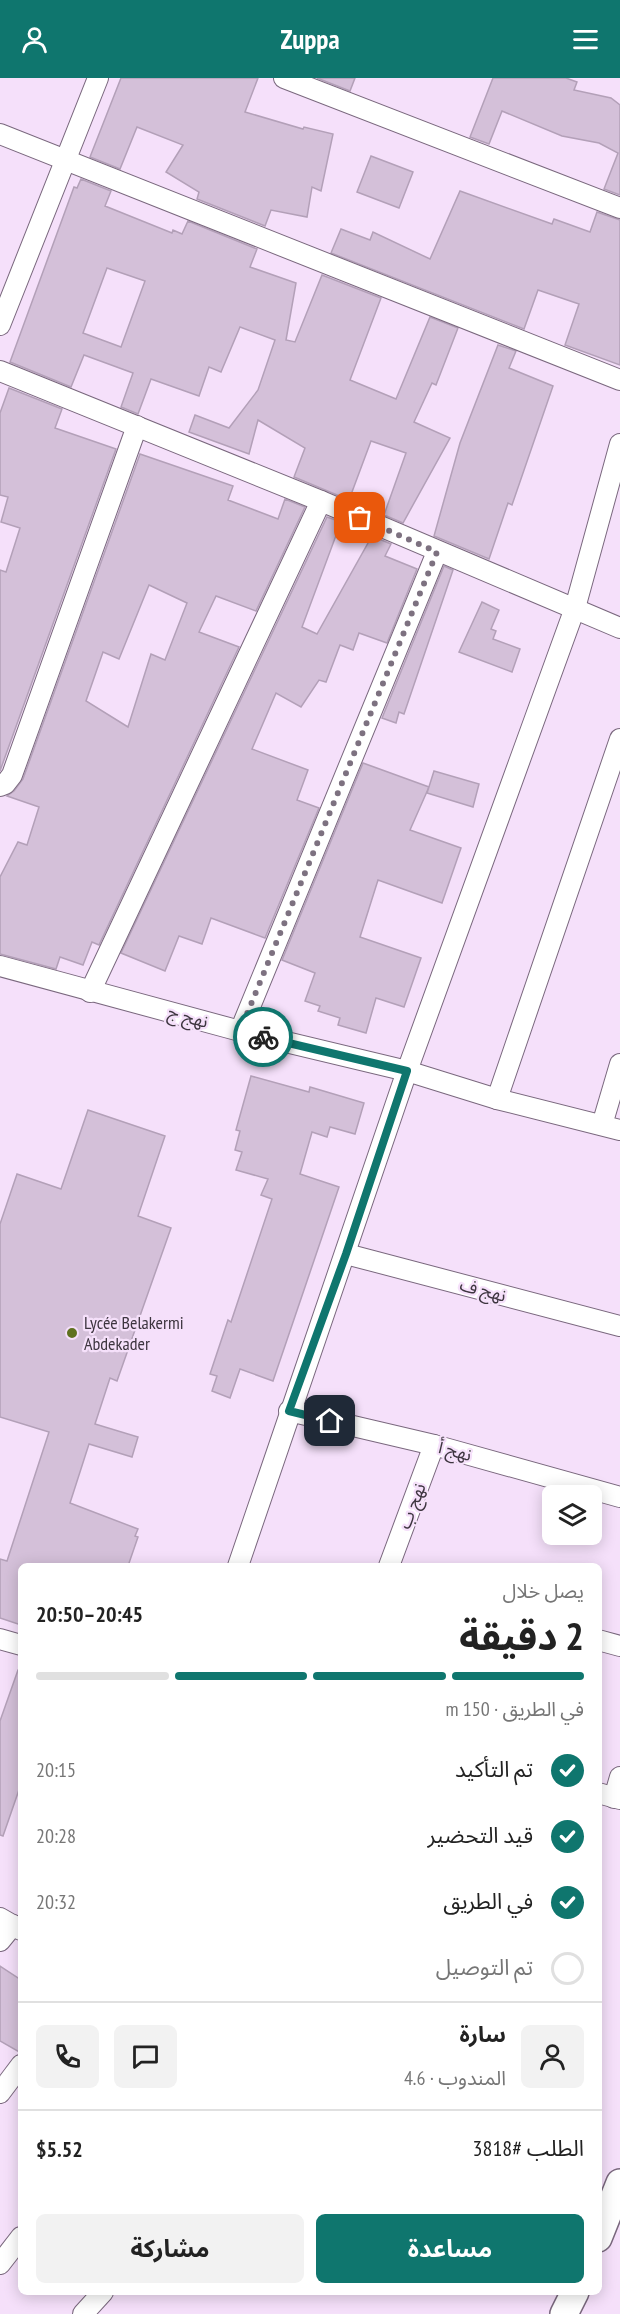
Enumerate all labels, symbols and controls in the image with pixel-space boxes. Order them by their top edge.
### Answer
text: Zuppa [280,22,340,56]
icon: person [18,23,51,56]
icon: menu [569,23,602,56]
pin [334,492,385,543]
icon: bag [343,501,376,534]
street label: نهج ج [165,1000,211,1035]
courier [233,1007,293,1067]
icon: bike [247,1021,280,1054]
street label: نهج ف [457,1272,509,1309]
place label: Lycée Belakermi Abdekader [84,1311,184,1355]
marker: Lycée Belakermi Abdekader [65,1326,79,1340]
pin [304,1395,355,1446]
icon: home [313,1404,346,1437]
street label: نهج أ [435,1435,474,1468]
street label: نهج ب [392,1480,433,1533]
map controls [542,1485,602,1545]
button: layers [542,1485,602,1545]
text: يصل خلال [503,1578,584,1604]
text: 20:45–20:50 [36,1600,143,1628]
text: 2 دقيقة [459,1610,584,1661]
text: في الطريق · 150 m [445,1696,584,1722]
icon: check [551,1754,584,1787]
text: تم التأكيد [455,1755,533,1783]
text: 20:15 [36,1757,76,1783]
icon: check [551,1820,584,1853]
text: قيد التحضير [428,1821,533,1849]
text: 20:28 [36,1823,76,1849]
icon: check [551,1886,584,1919]
text: في الطريق [443,1887,533,1915]
text: 20:32 [36,1889,76,1915]
text: تم التوصيل [436,1953,533,1981]
text: سارة [460,2020,506,2048]
button: phone [36,2025,99,2088]
button: chat [114,2025,177,2088]
button: person [521,2025,584,2088]
text: المندوب · 4.6 [404,2065,506,2091]
text: الطلب #3818 [473,2134,584,2162]
text: $5.52 [36,2135,83,2163]
button: مشاركة [36,2214,304,2283]
button: مساعدة [316,2214,584,2283]

